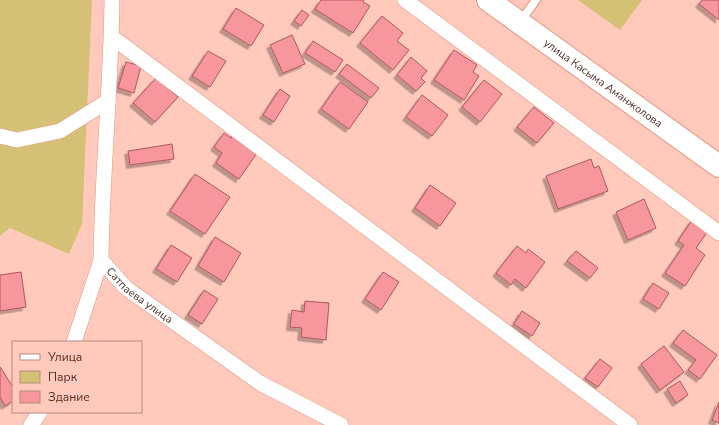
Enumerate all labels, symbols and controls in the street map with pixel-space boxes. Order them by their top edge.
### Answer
street label: улица Касыма Аманжолова [541,35,666,131]
street label: Сатпаева улица [103,264,176,327]
legend [12,341,142,413]
text: Улица [47,349,82,365]
text: Парк [48,369,78,385]
text: Здание [48,389,90,405]

